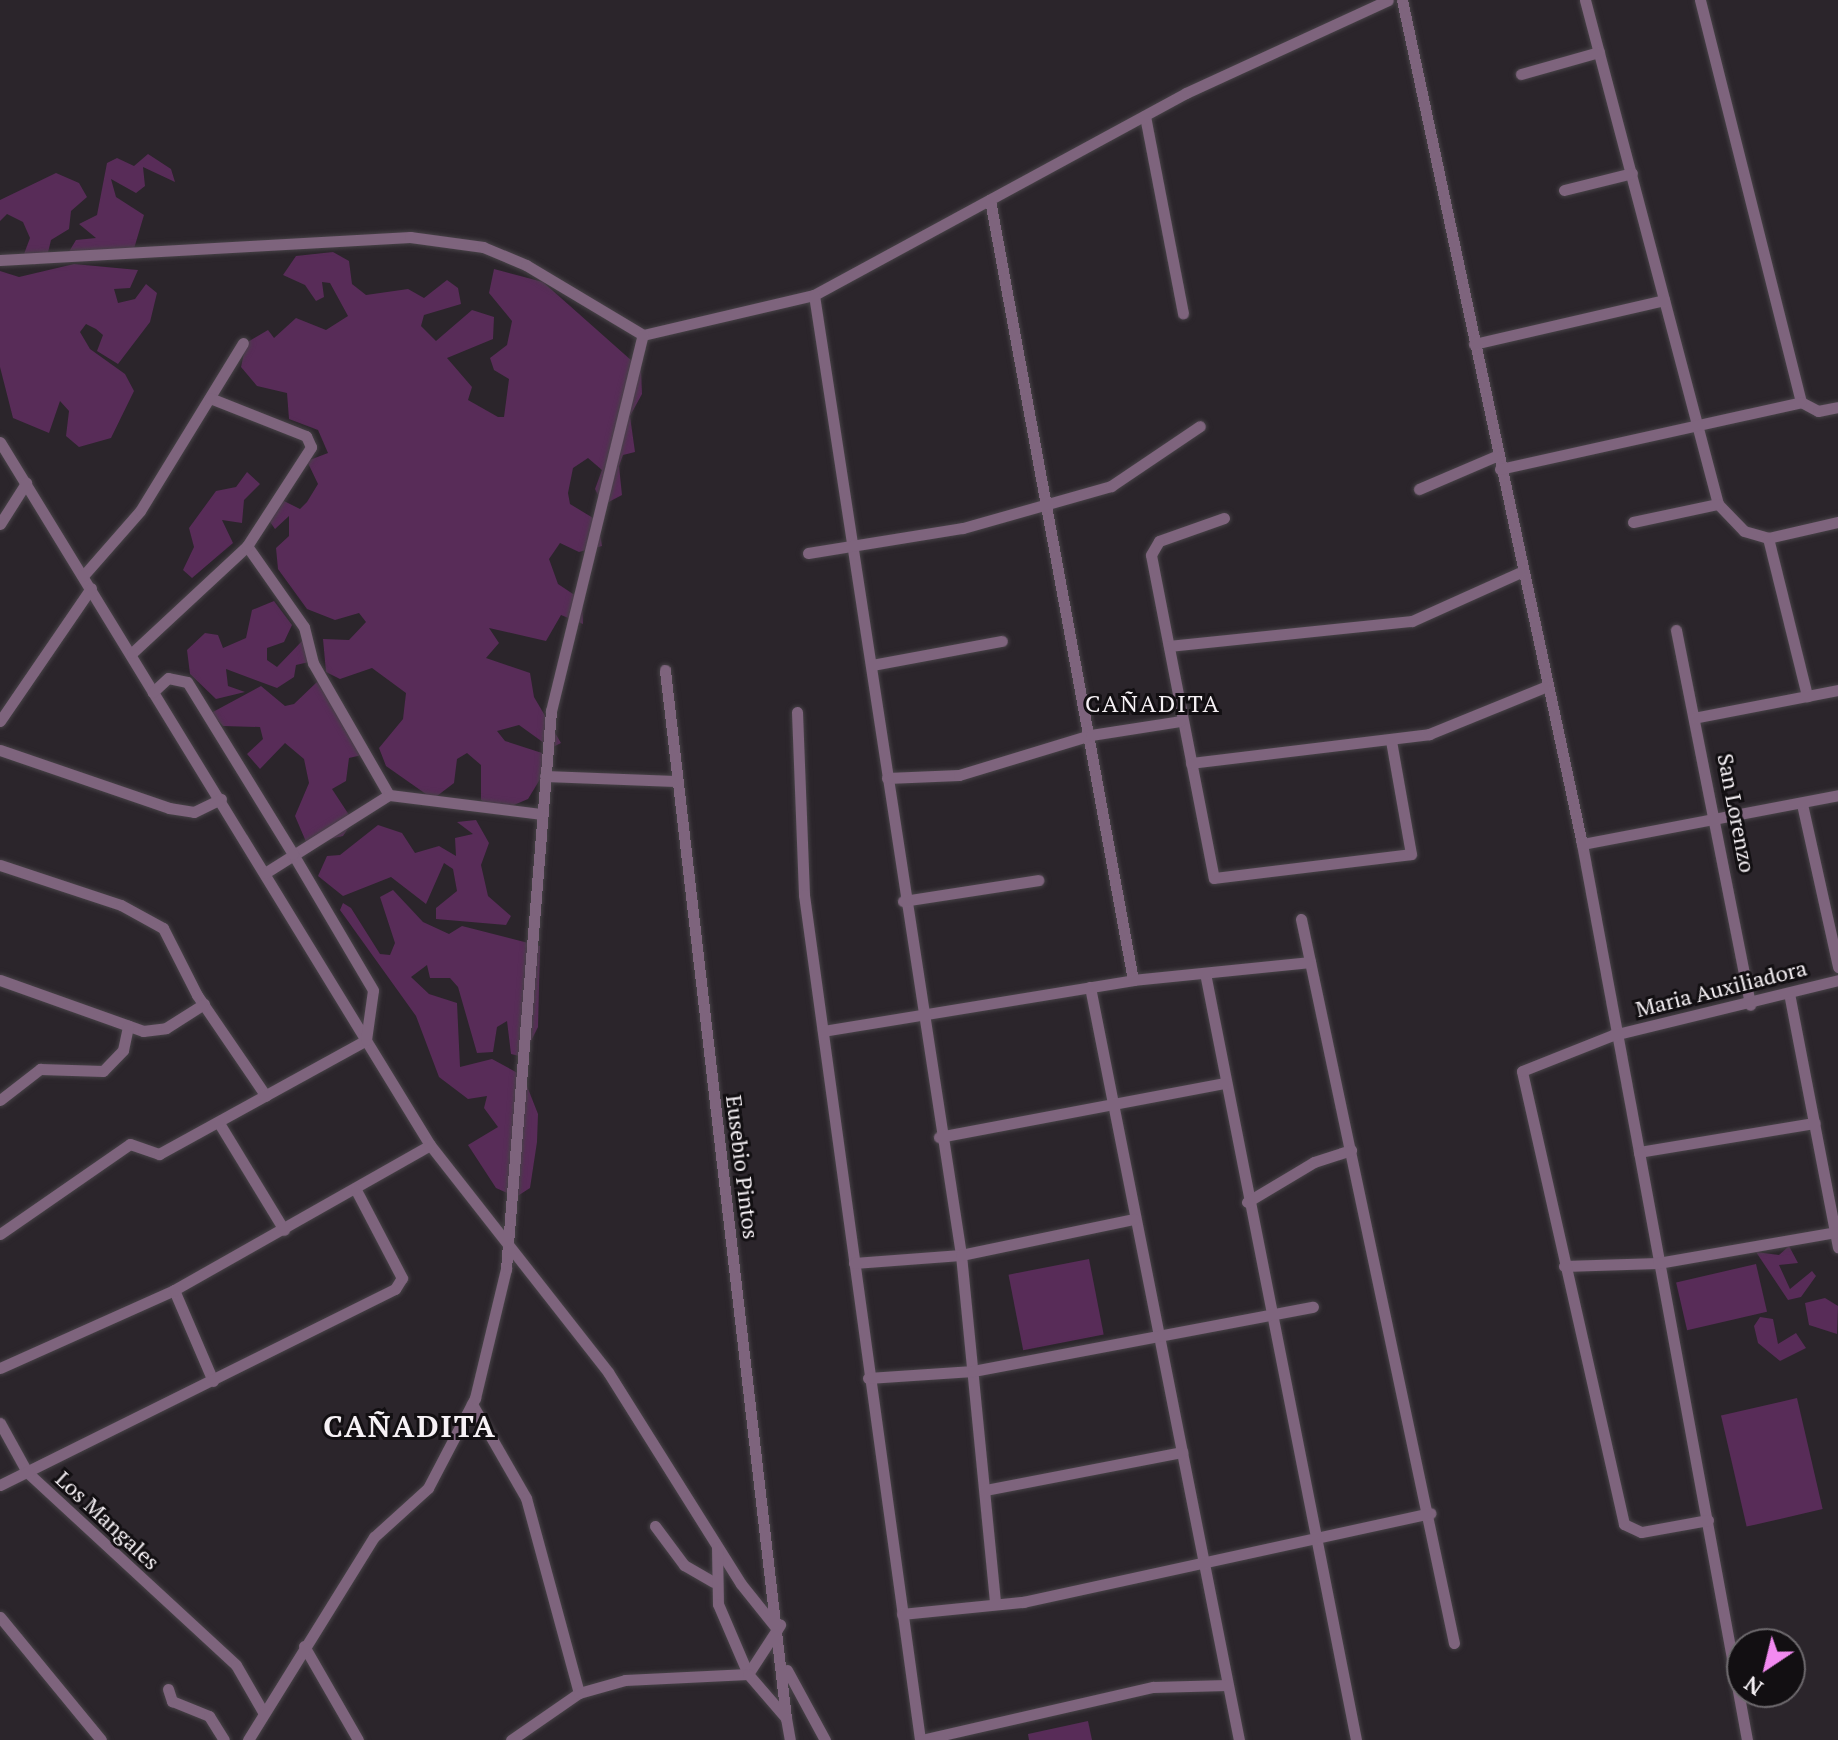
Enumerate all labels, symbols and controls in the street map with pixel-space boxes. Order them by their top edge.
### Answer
district label: CAÑADITA [1085,690,1221,718]
street label: San Lorenzo [1713,751,1761,875]
street label: Maria Auxiliadora [1633,954,1809,1022]
street label: Eusebio Pintos [721,1094,765,1240]
district label: CAÑADITA [323,1408,497,1444]
street label: Los Mangales [51,1465,165,1575]
north arrow [1726,1628,1806,1708]
text: N [1738,1670,1768,1703]

